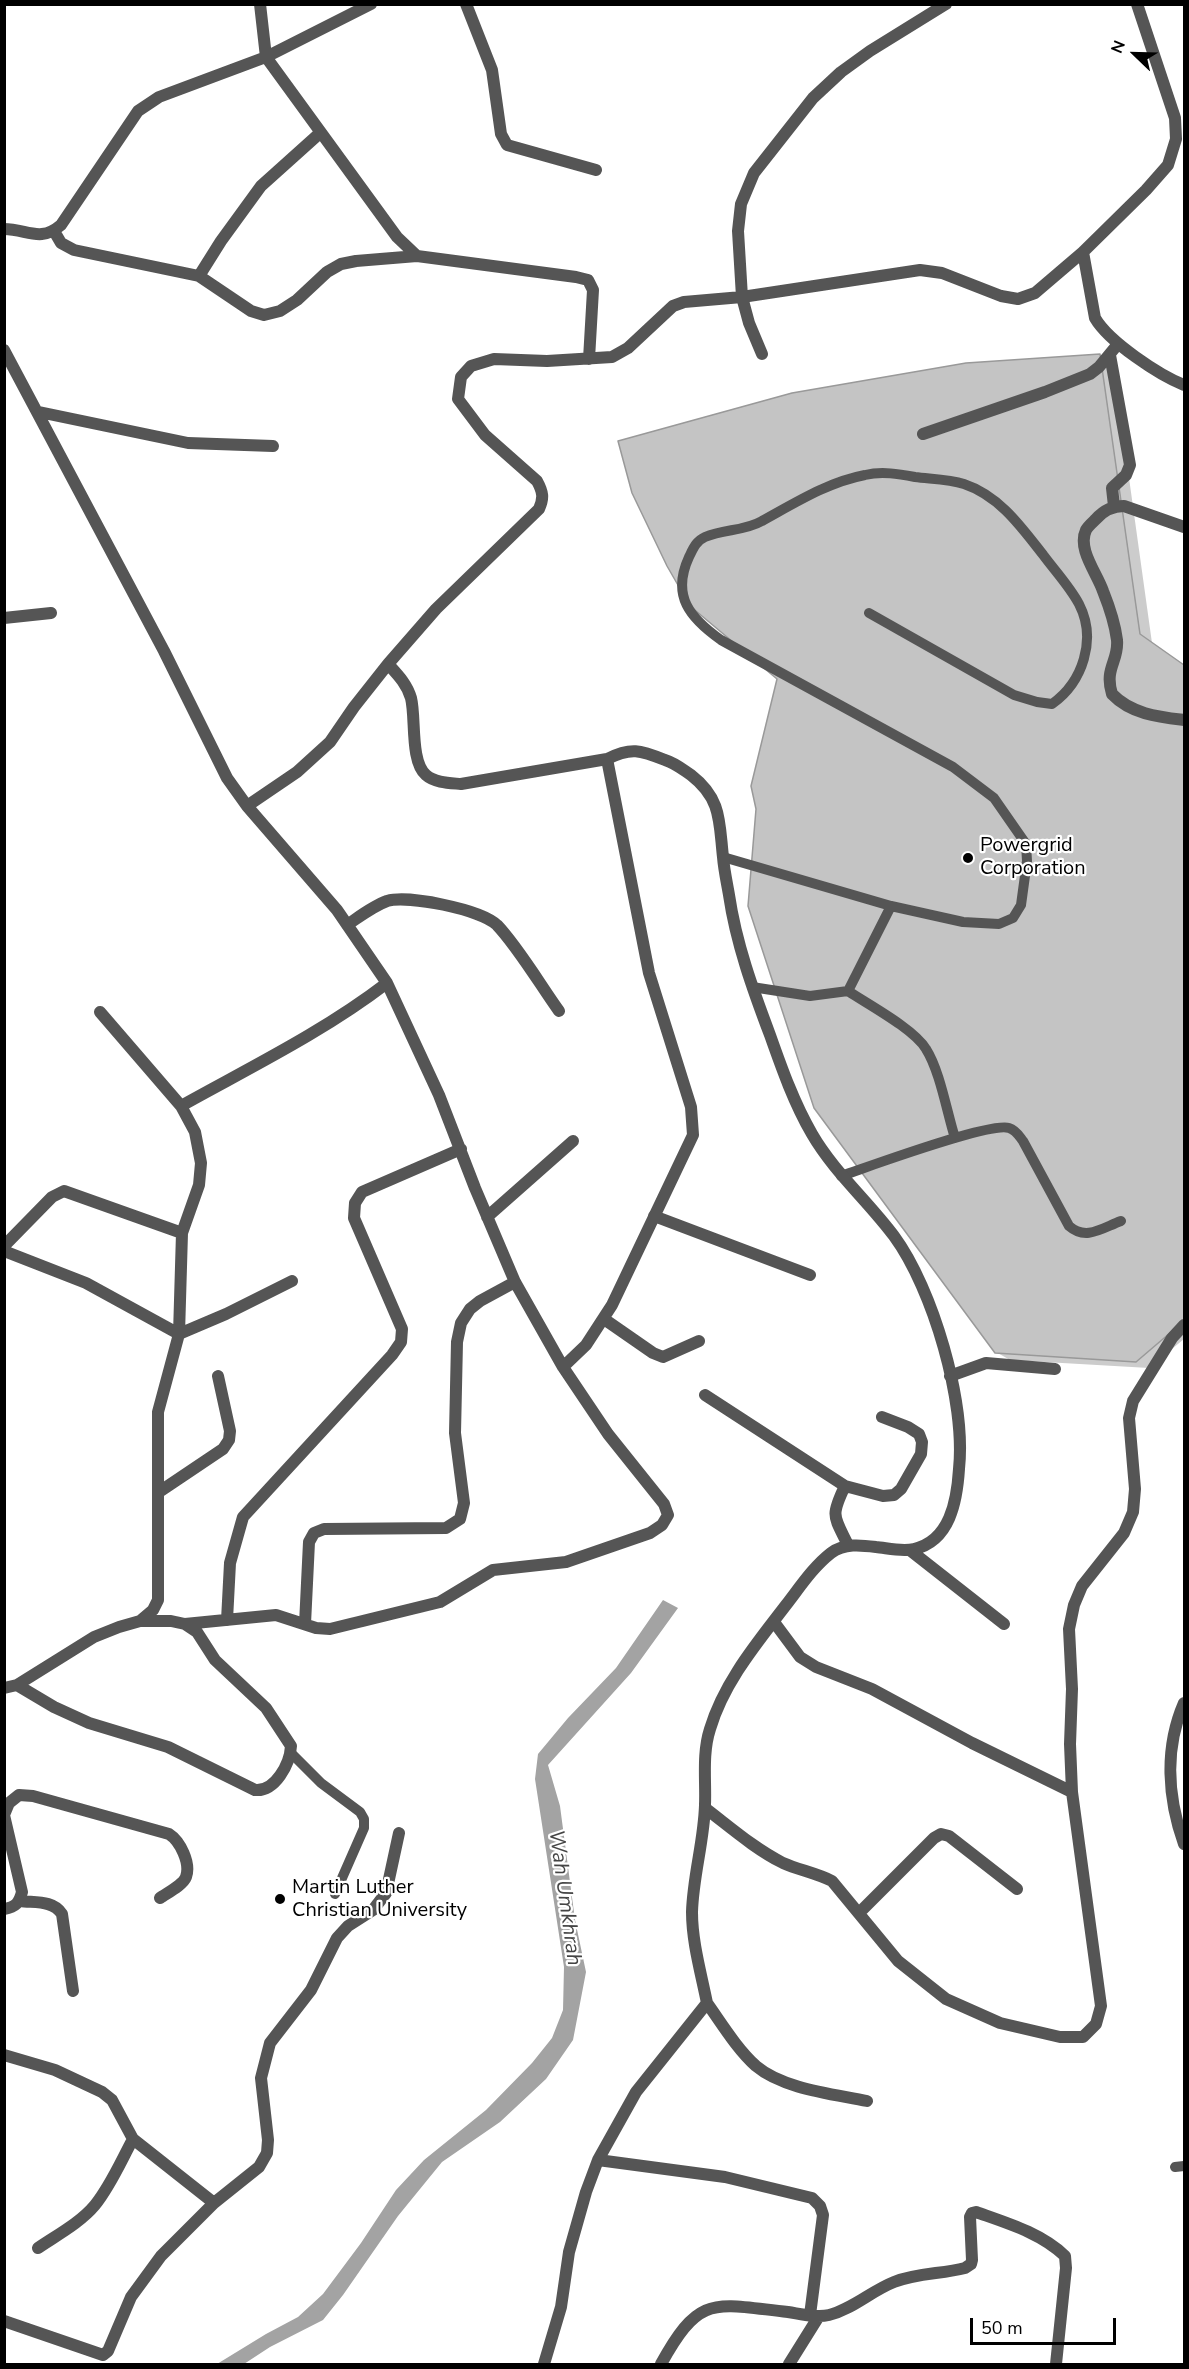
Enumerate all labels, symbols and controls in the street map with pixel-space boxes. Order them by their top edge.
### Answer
north arrow [1105,24,1165,84]
text: N [1106,37,1131,57]
place label: Powergrid Corporation [980,834,1086,881]
marker: Powergrid Corporation [961,851,975,865]
water label: Wah Umkhrah [542,1829,586,1967]
place label: Martin Luther Christian University [292,1876,467,1923]
marker: Martin Luther Christian University [273,1892,287,1906]
scale bar [973,2306,1118,2344]
text: 50 m [981,2316,1023,2340]

